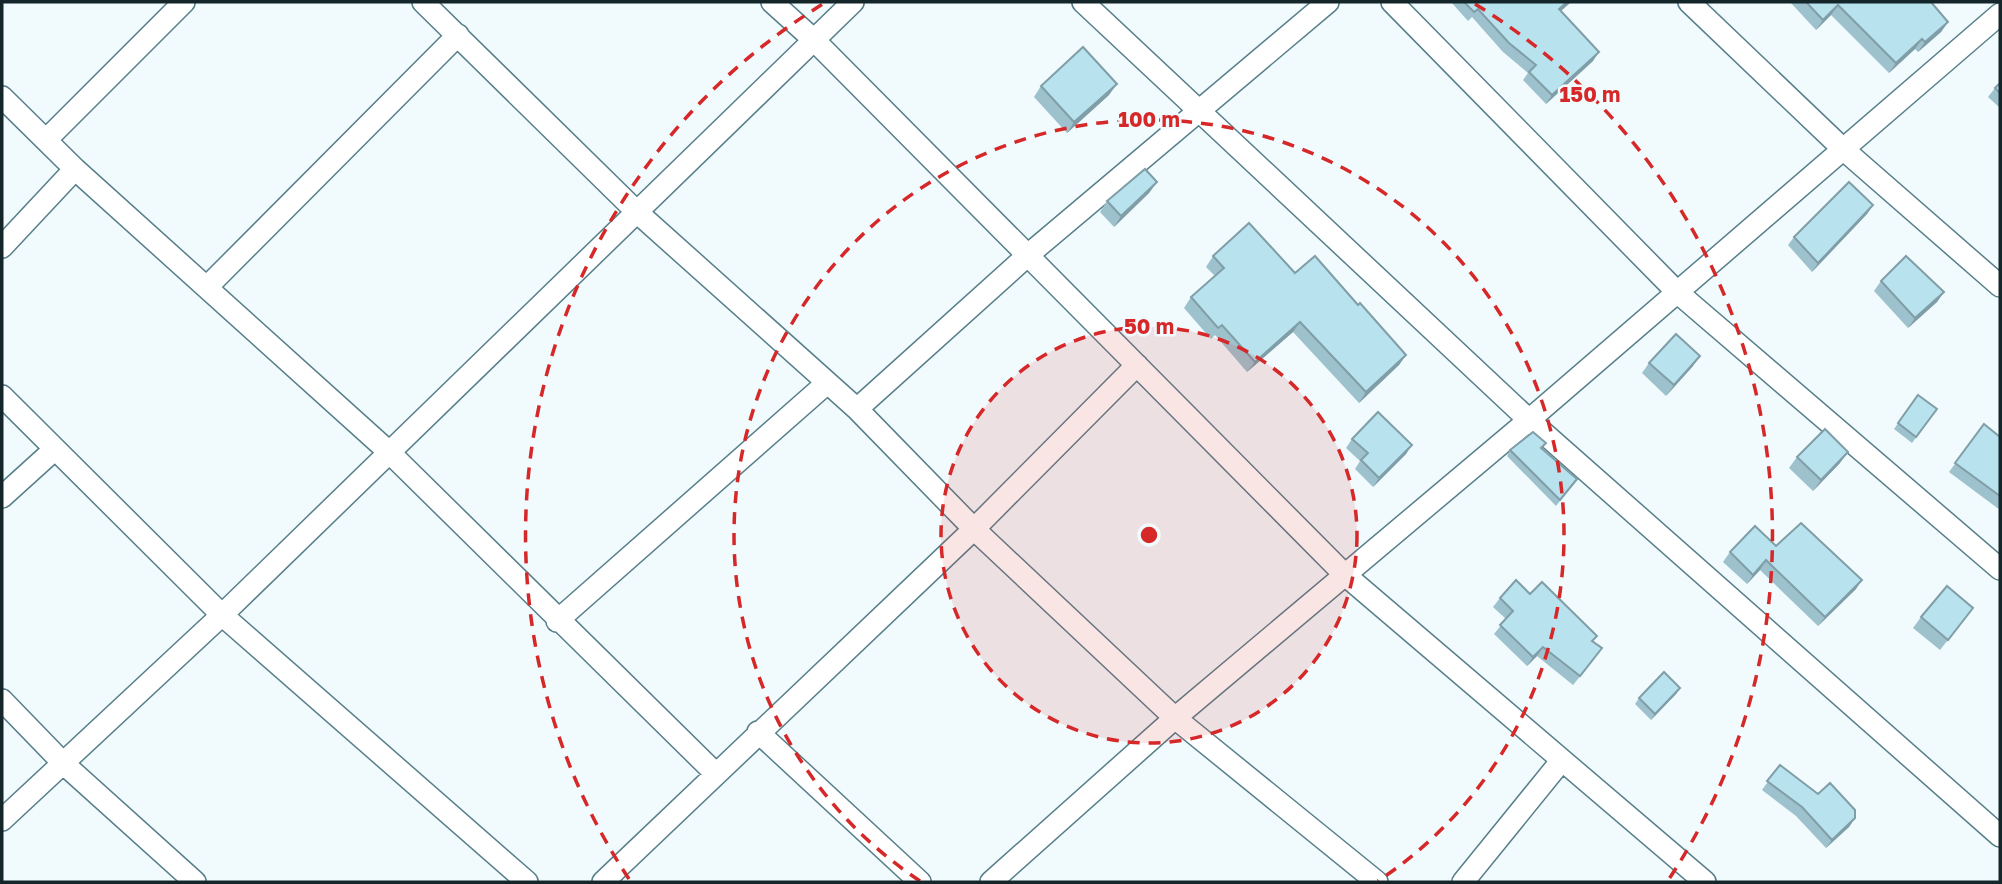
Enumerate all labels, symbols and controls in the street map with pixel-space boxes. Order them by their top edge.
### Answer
text: 150 m [1560,81,1620,107]
text: 100 m [1118,106,1180,132]
text: 50 m [1124,313,1174,339]
centre of rings [1137,523,1161,547]

